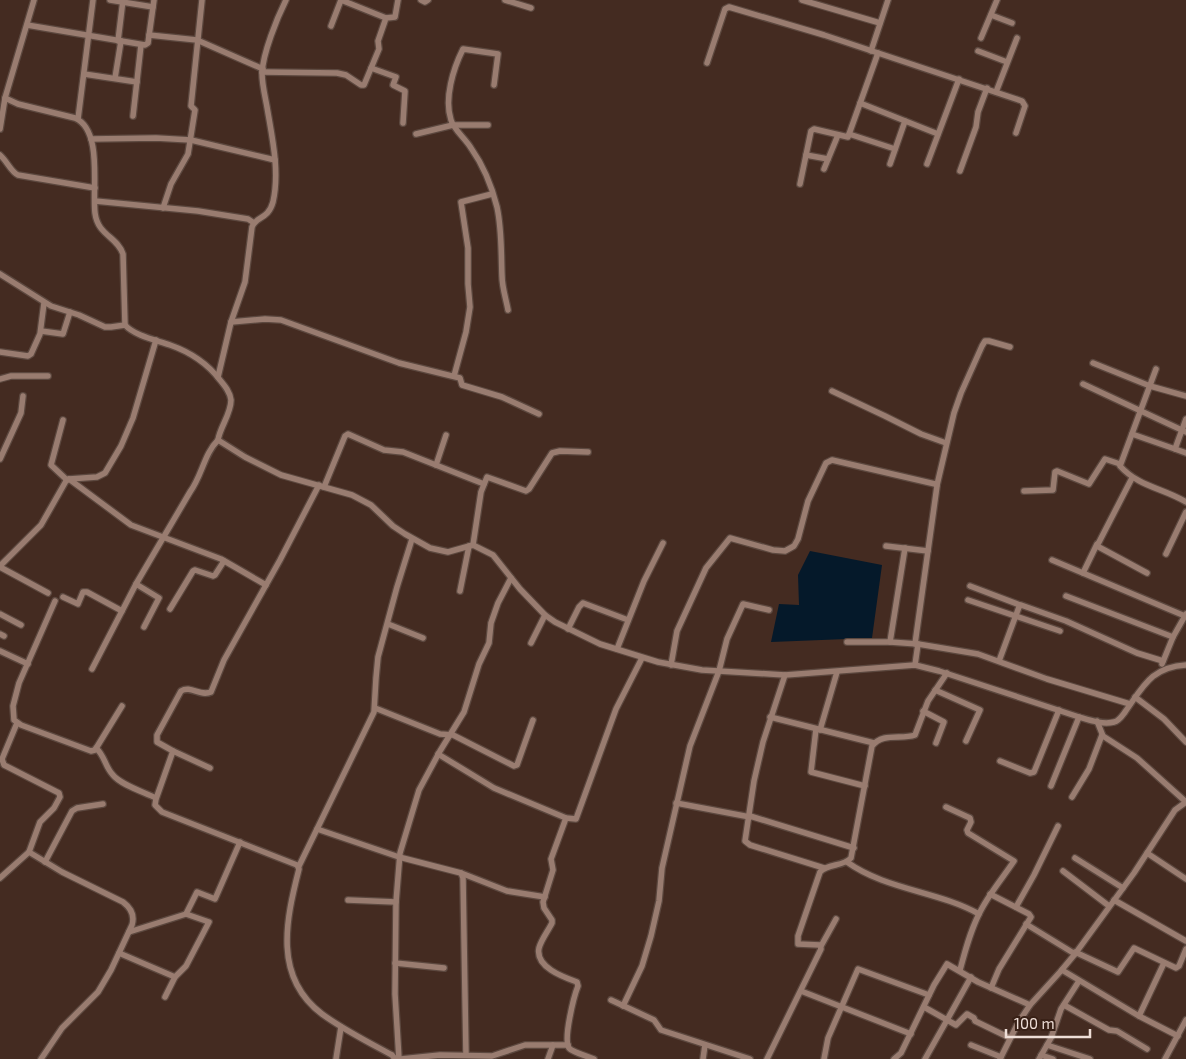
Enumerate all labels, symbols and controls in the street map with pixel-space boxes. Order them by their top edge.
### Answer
scale bar [1006,1006,1090,1038]
text: 100 m [1014,1014,1055,1032]

